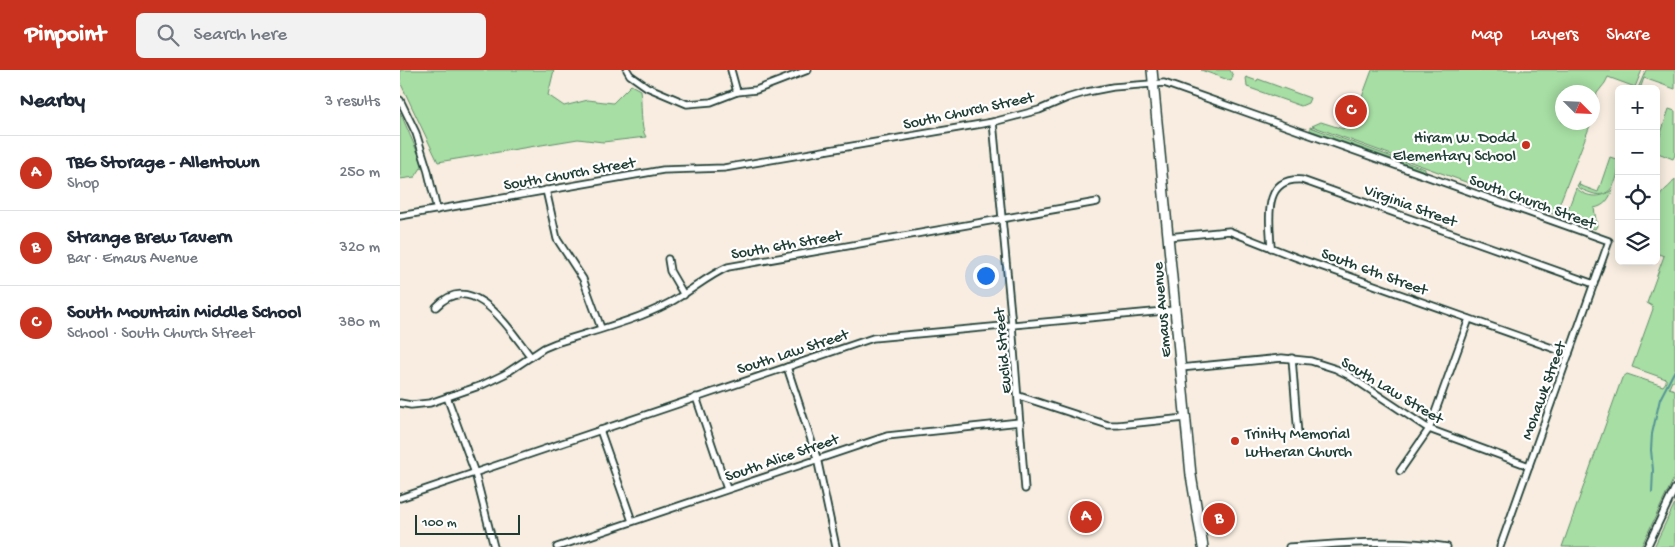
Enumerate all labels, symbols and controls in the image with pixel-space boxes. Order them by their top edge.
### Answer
search box [136,13,486,58]
text: Pinpoint [25,21,106,50]
icon: search [154,21,182,49]
text: Search here [194,24,287,47]
text: Map [1471,25,1503,46]
text: Layers [1531,25,1578,46]
text: Share [1606,25,1650,46]
north arrow [1555,85,1600,130]
map controls [1615,85,1660,265]
button: + [1615,85,1660,130]
street label: South Church Street [902,89,1037,136]
text: Nearby [20,90,85,115]
pin: C [1335,92,1367,130]
text: 3 results [325,93,380,112]
place label: Hiram W. Dodd Elementary School [1393,130,1518,167]
button: − [1615,130,1660,175]
marker: Hiram W. Dodd Elementary School [1520,139,1532,151]
text: TBG Storage - Allentown [67,152,260,175]
street label: South Church Street [502,154,638,196]
text: A [31,164,41,183]
text: 250 m [340,164,380,183]
street label: South Church Street [1466,172,1599,235]
text: Shop [67,175,99,194]
button: locate [1615,175,1660,220]
street label: Virginia Street [1360,181,1460,233]
button: layers [1615,220,1660,265]
text: Strange Brew Tavern [67,227,232,250]
street label: South 6th Street [730,227,845,266]
text: B [32,239,40,258]
text: 320 m [340,239,380,258]
street label: South 6th Street [1318,245,1431,302]
text: Bar · Emaus Avenue [67,250,198,269]
street label: Emaus Avenue [1150,261,1177,358]
your location [973,263,999,289]
text: South Mountain Middle School [67,302,301,325]
street label: Euclid Street [991,306,1018,394]
text: C [32,314,40,333]
text: 380 m [339,314,380,333]
text: School · South Church Street [67,325,254,344]
street label: South Law Street [735,326,852,380]
street label: Mohawk Street [1519,338,1572,443]
street label: South Law Street [1337,354,1447,431]
place label: Trinity Memorial Lutheran Church [1244,426,1353,463]
street label: South Alice Street [723,431,843,488]
marker: Trinity Memorial Lutheran Church [1229,435,1241,447]
pin: A [1070,498,1102,536]
pin: B [1203,500,1235,538]
scale bar [415,512,520,535]
text: 100 m [422,515,457,532]

